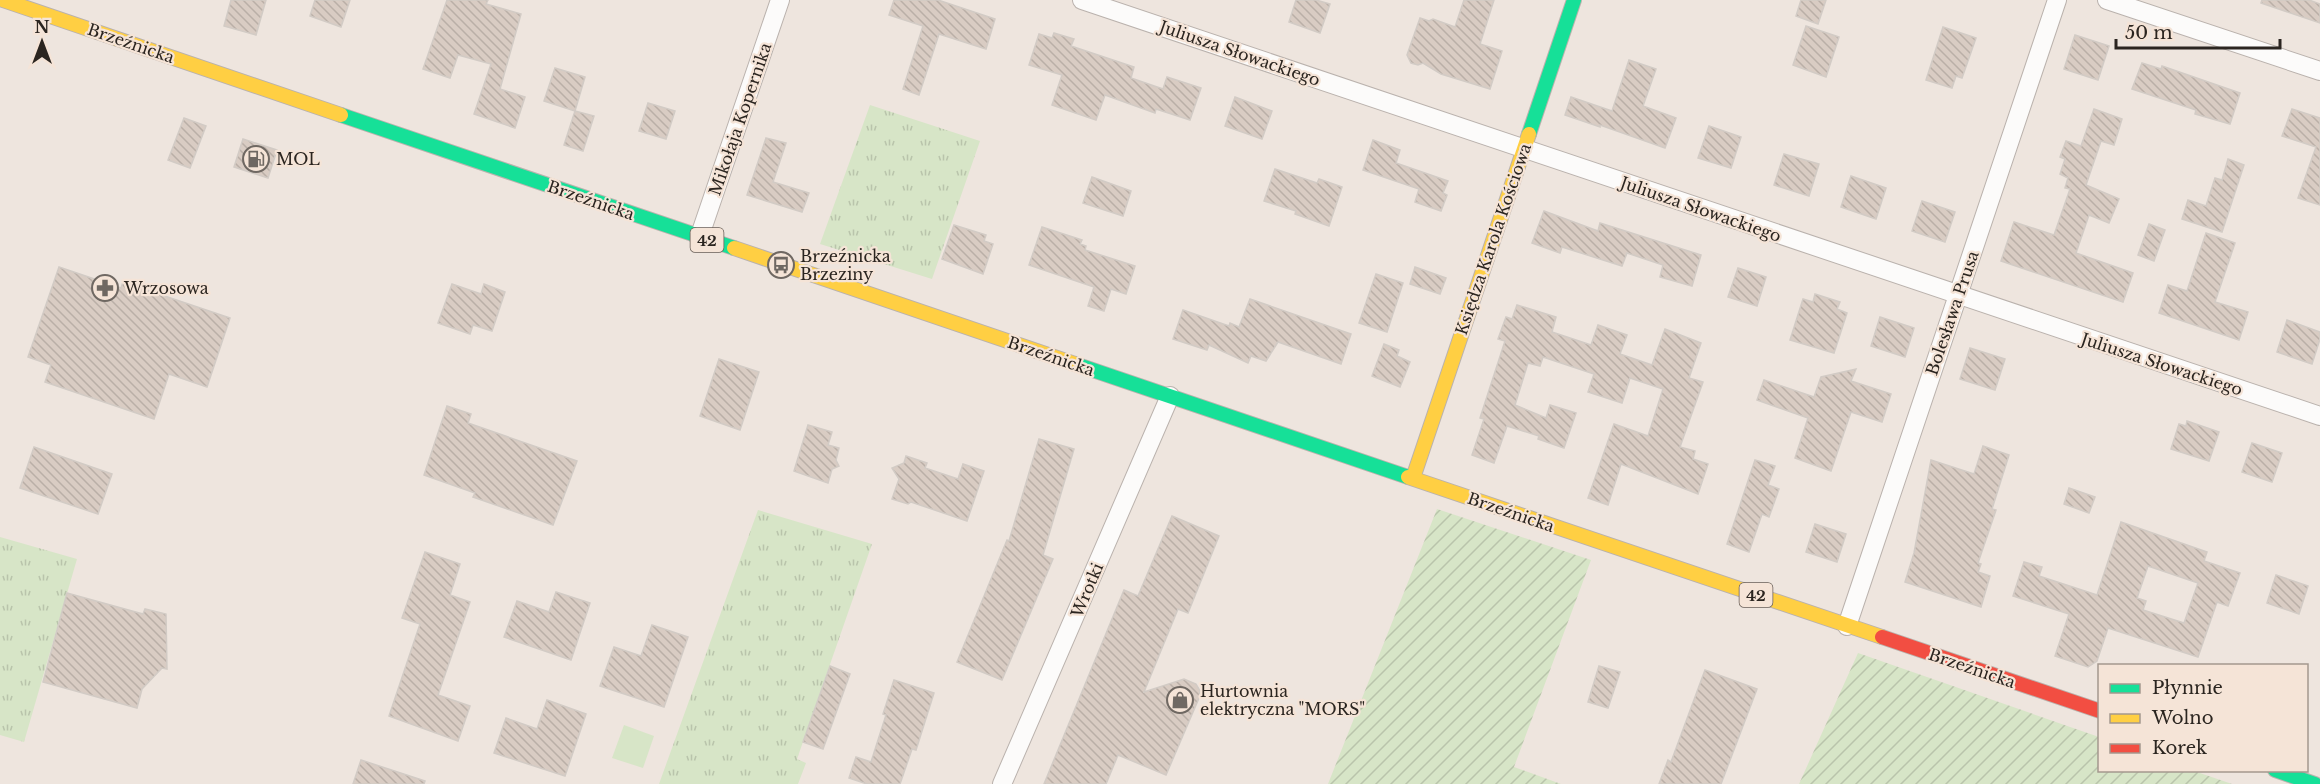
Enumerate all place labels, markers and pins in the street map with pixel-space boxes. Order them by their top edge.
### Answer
fuel station icon: MOL [241,144,271,174]
place label: MOL [276,149,320,169]
place label: Brzeźnicka Brzeziny [800,246,891,284]
bus stop icon: Brzeźnicka Brzeziny [766,250,796,280]
pharmacy icon: Wrzosowa [90,273,120,303]
place label: Wrzosowa [123,278,209,298]
place label: Hurtownia elektryczna "MORS" [1200,681,1365,719]
shop icon: Hurtownia elektryczna "MORS" [1165,685,1195,715]

